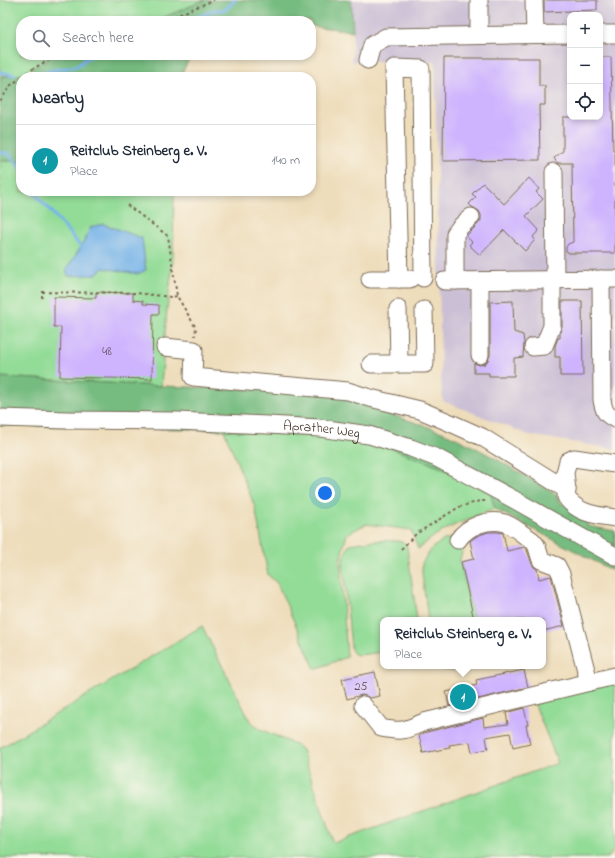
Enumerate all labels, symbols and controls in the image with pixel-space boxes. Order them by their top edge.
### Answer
map controls [567,12,603,120]
button: + [567,12,603,48]
search box [16,16,316,60]
icon: search [30,27,52,49]
text: Search here [62,27,134,49]
button: − [567,48,603,84]
button: locate [567,84,603,120]
text: Nearby [32,86,84,111]
text: Reitclub Steinberg e. V. [70,140,207,162]
text: 1 [43,151,47,170]
text: 140 m [272,151,300,170]
text: Place [70,162,98,181]
house number: 48 [102,343,112,361]
street label: Aprather Weg [283,415,361,445]
your location [315,483,335,503]
popup [380,617,546,669]
text: Reitclub Steinberg e. V. [394,623,532,645]
text: Place [394,645,422,664]
house number: 25 [355,678,368,696]
pin: 1 [450,682,476,712]

